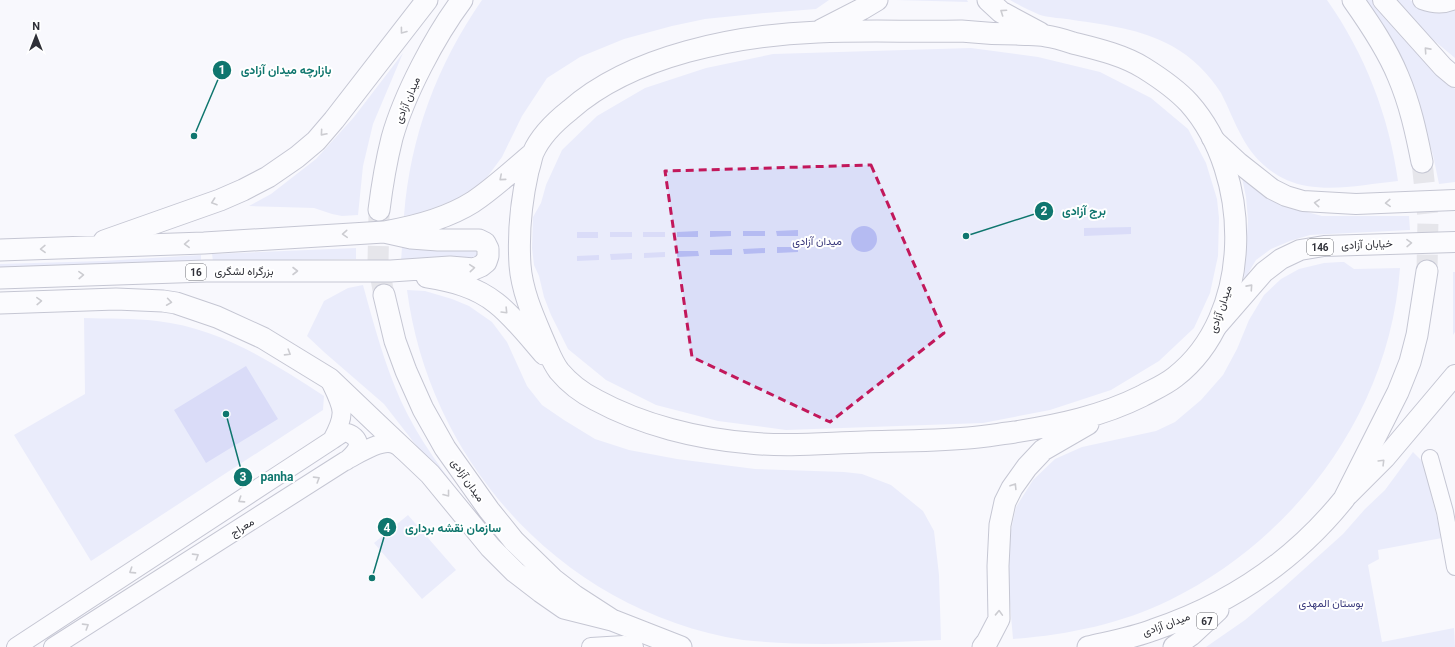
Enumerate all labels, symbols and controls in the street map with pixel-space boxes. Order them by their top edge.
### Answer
one-way arrow [1000,10,1007,17]
north arrow [16,16,56,56]
text: N [32,20,40,33]
one-way arrow [401,27,408,34]
one-way arrow [1425,47,1432,55]
callout: بازارچه میدان آزادی [212,58,339,82]
text: 1 [219,63,225,77]
text: بازارچه میدان آزادی [241,63,332,78]
street label: میدان آزادی [392,75,423,126]
one-way arrow [320,128,328,136]
one-way arrow [499,174,507,181]
one-way arrow [211,197,218,206]
one-way arrow [1314,198,1320,207]
one-way arrow [1385,198,1391,207]
callout: برج آزادی [1034,199,1114,223]
text: 2 [1041,204,1048,218]
text: برج آزادی [1062,204,1106,219]
one-way arrow [342,230,348,239]
park label: میدان آزادی [792,235,842,248]
street label: خیابان آزادی [1341,237,1393,252]
road number: 146 [1307,239,1333,255]
one-way arrow [1406,239,1412,247]
one-way arrow [184,240,190,248]
one-way arrow [40,245,46,253]
one-way arrow [469,263,475,272]
road number: 16 [186,264,206,280]
street label: بزرگراه لشگری [215,265,273,278]
one-way arrow [292,267,298,275]
one-way arrow [78,271,84,279]
street label: میدان آزادی [1206,283,1235,335]
one-way arrow [1246,285,1253,292]
one-way arrow [36,297,42,305]
one-way arrow [166,297,172,306]
one-way arrow [500,307,507,314]
one-way arrow [284,348,291,355]
street label: میدان آزادی [448,456,487,504]
one-way arrow [1377,459,1385,467]
callout: panha [233,465,302,489]
text: 3 [240,470,247,484]
text: panha [260,470,294,484]
one-way arrow [313,477,320,484]
one-way arrow [1009,483,1017,490]
one-way arrow [442,490,449,497]
one-way arrow [238,495,245,503]
street label: معراج [228,515,257,541]
callout: سازمان نقشه برداری [377,515,510,539]
text: 4 [384,521,391,535]
text: سازمان نقشه برداری [405,521,501,536]
one-way arrow [192,554,199,561]
one-way arrow [129,566,136,574]
park label: بوستان المهدی [1298,597,1364,610]
one-way arrow [995,610,1003,616]
street label: میدان آزادی [1141,610,1192,639]
road number: 67 [1197,613,1217,629]
one-way arrow [82,623,89,631]

